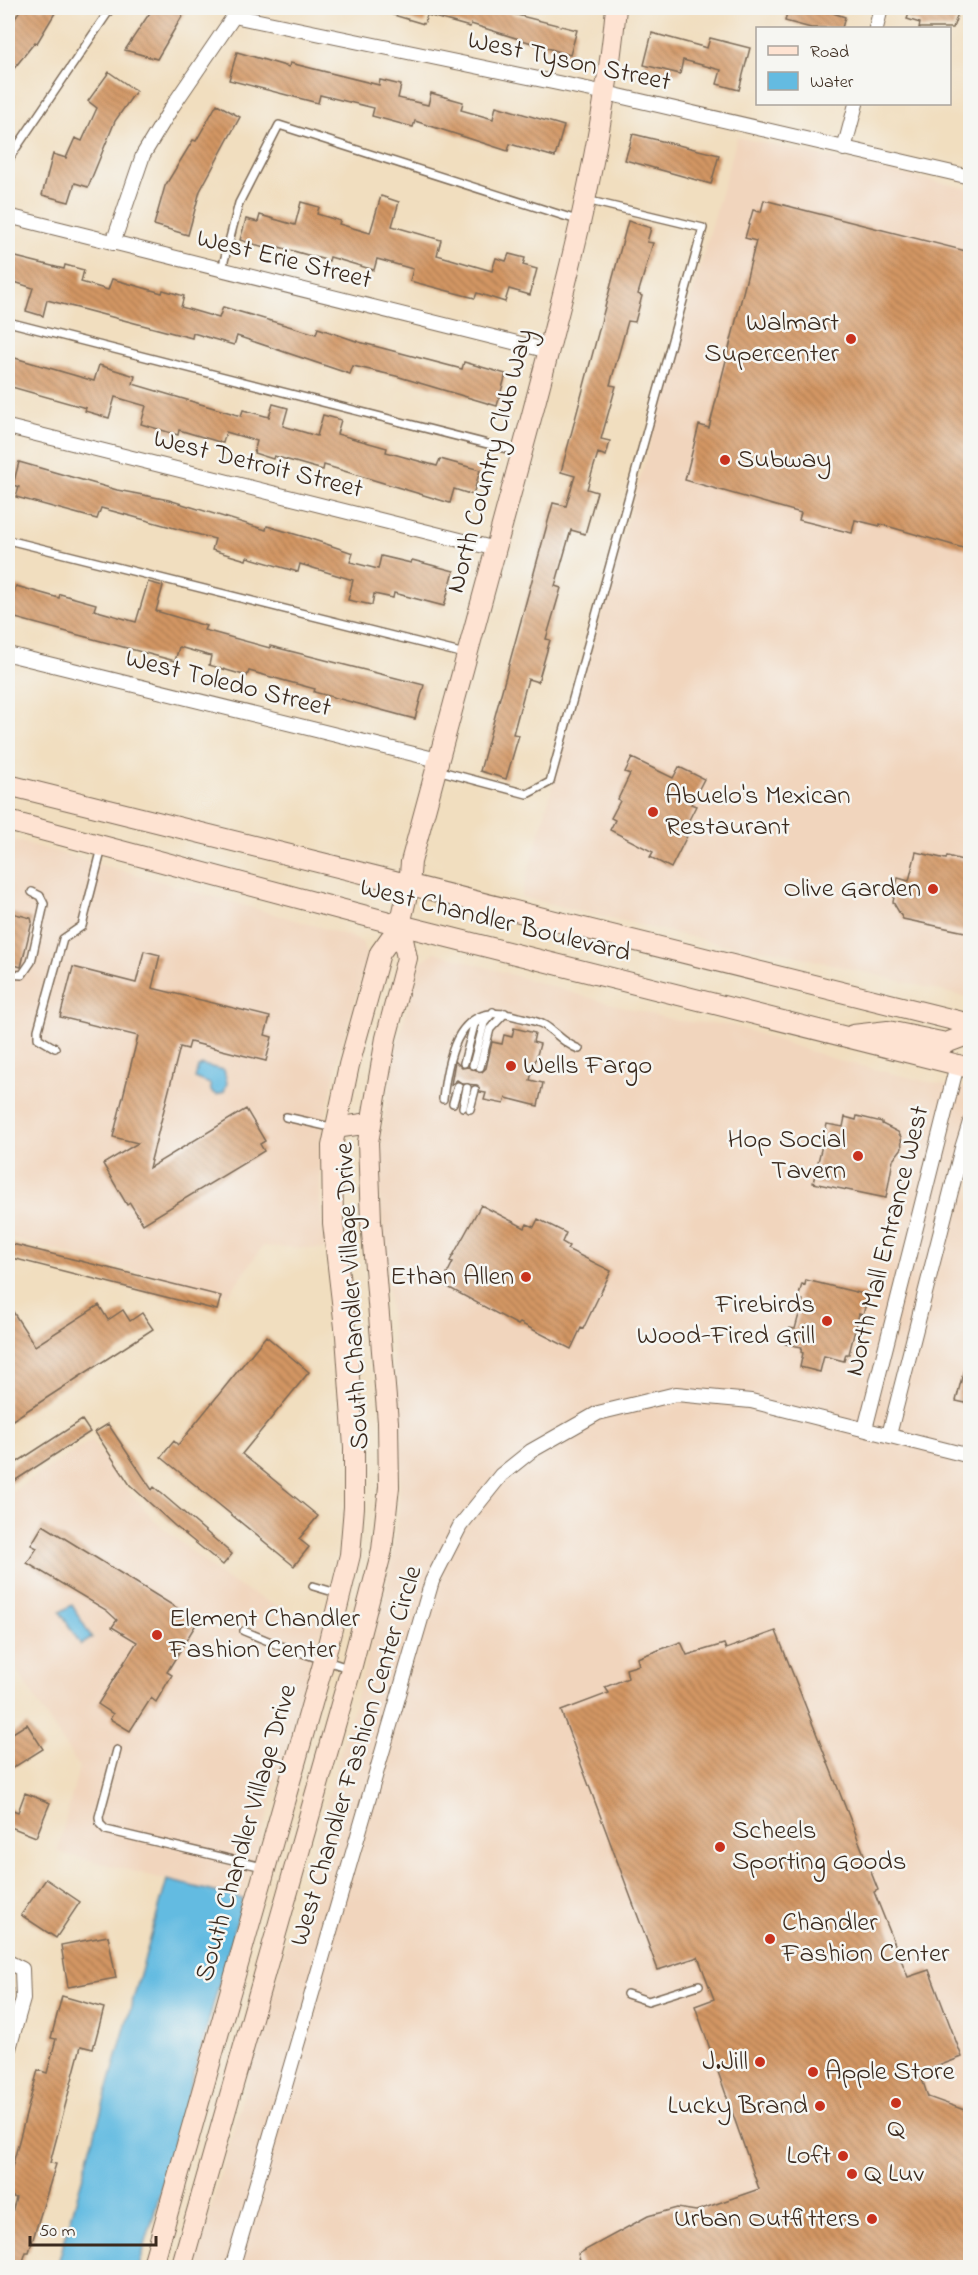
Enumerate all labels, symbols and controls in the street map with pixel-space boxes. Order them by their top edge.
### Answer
street label: West Tyson Street [464,21,674,103]
legend [756,27,951,105]
text: Road [810,40,849,66]
text: Water [810,70,854,96]
street label: West Erie Street [192,219,376,301]
place label: Walmart Supercenter [704,304,840,374]
street label: North Country Club Way [437,324,545,598]
marker: Walmart Supercenter [844,332,858,346]
street label: West Detroit Street [149,420,367,510]
place label: Subway [737,441,831,480]
marker: Subway [718,453,732,467]
street label: West Toledo Street [121,640,335,728]
place label: Abuelo's Mexican Restaurant [665,777,851,847]
marker: Abuelo's Mexican Restaurant [646,805,660,819]
street label: West Chandler Boulevard [356,868,634,974]
place label: Olive Garden [783,870,921,909]
marker: Olive Garden [926,882,940,896]
place label: Wells Fargo [523,1047,652,1086]
marker: Wells Fargo [504,1059,518,1073]
street label: North Mall Entrance West [835,1102,941,1380]
place label: Hop Social Tavern [727,1121,846,1191]
street label: South Chandler Village Drive [325,1140,381,1451]
marker: Hop Social Tavern [851,1149,865,1163]
place label: Ethan Allen [390,1258,514,1297]
marker: Ethan Allen [519,1270,533,1284]
place label: Firebirds Wood-Fired Grill [637,1286,815,1356]
marker: Firebirds Wood-Fired Grill [820,1314,834,1328]
street label: West Chandler Fashion Center Circle [280,1560,434,1951]
place label: Element Chandler Fashion Center [168,1600,361,1670]
marker: Element Chandler Fashion Center [150,1628,164,1642]
street label: South Chandler Village Drive [186,1679,308,1986]
place label: Scheels Sporting Goods [732,1812,907,1882]
marker: Scheels Sporting Goods [713,1840,727,1854]
place label: Chandler Fashion Center [781,1904,950,1974]
marker: Chandler Fashion Center [763,1932,777,1946]
place label: J.Jill [702,2043,748,2082]
place label: Apple Store [825,2053,955,2092]
marker: J.Jill [753,2055,767,2069]
marker: Apple Store [806,2065,820,2079]
place label: Lucky Brand [667,2087,808,2126]
marker: Q [889,2096,903,2110]
marker: Lucky Brand [813,2099,827,2113]
place label: Q [887,2110,905,2149]
place label: Loft [786,2137,831,2176]
marker: Loft [836,2149,850,2163]
place label: Q Luv [864,2155,924,2194]
marker: Q Luv [845,2167,859,2181]
place label: Urban Outfitters [674,2200,860,2239]
scale bar [30,2209,156,2247]
marker: Urban Outfitters [865,2212,879,2226]
text: 50 m [39,2219,76,2245]

